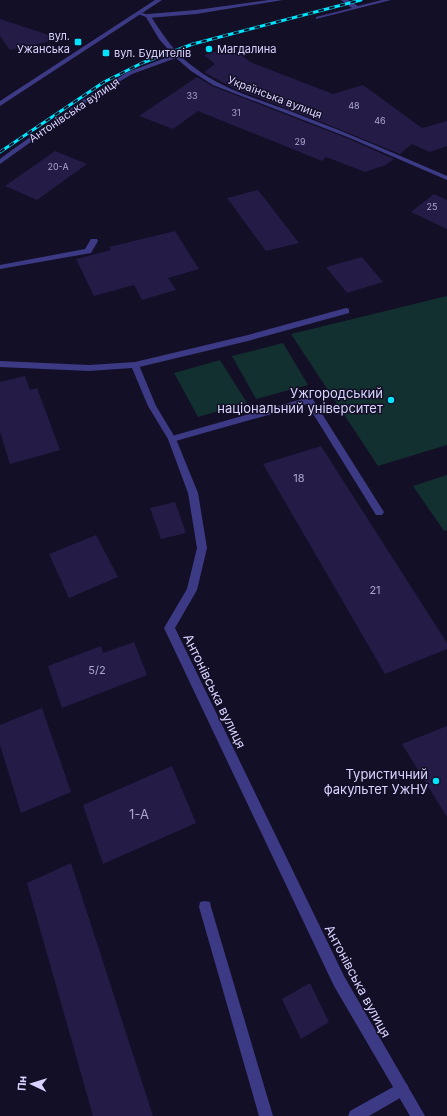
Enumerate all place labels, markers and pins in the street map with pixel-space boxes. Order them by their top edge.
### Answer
place label: вул. Ужанська [17,29,70,56]
marker: вул. Ужанська [73,37,83,47]
place label: Магдалина [217,42,277,56]
marker: Магдалина [204,44,214,54]
place label: вул. Будителів [114,46,191,60]
marker: вул. Будителів [101,48,111,58]
place label: Ужгородський національний університет [217,385,383,416]
marker: Ужгородський національний університет [386,395,396,405]
place label: Туристичний факультет УжНУ [324,766,428,797]
marker: Туристичний факультет УжНУ [431,776,441,786]

